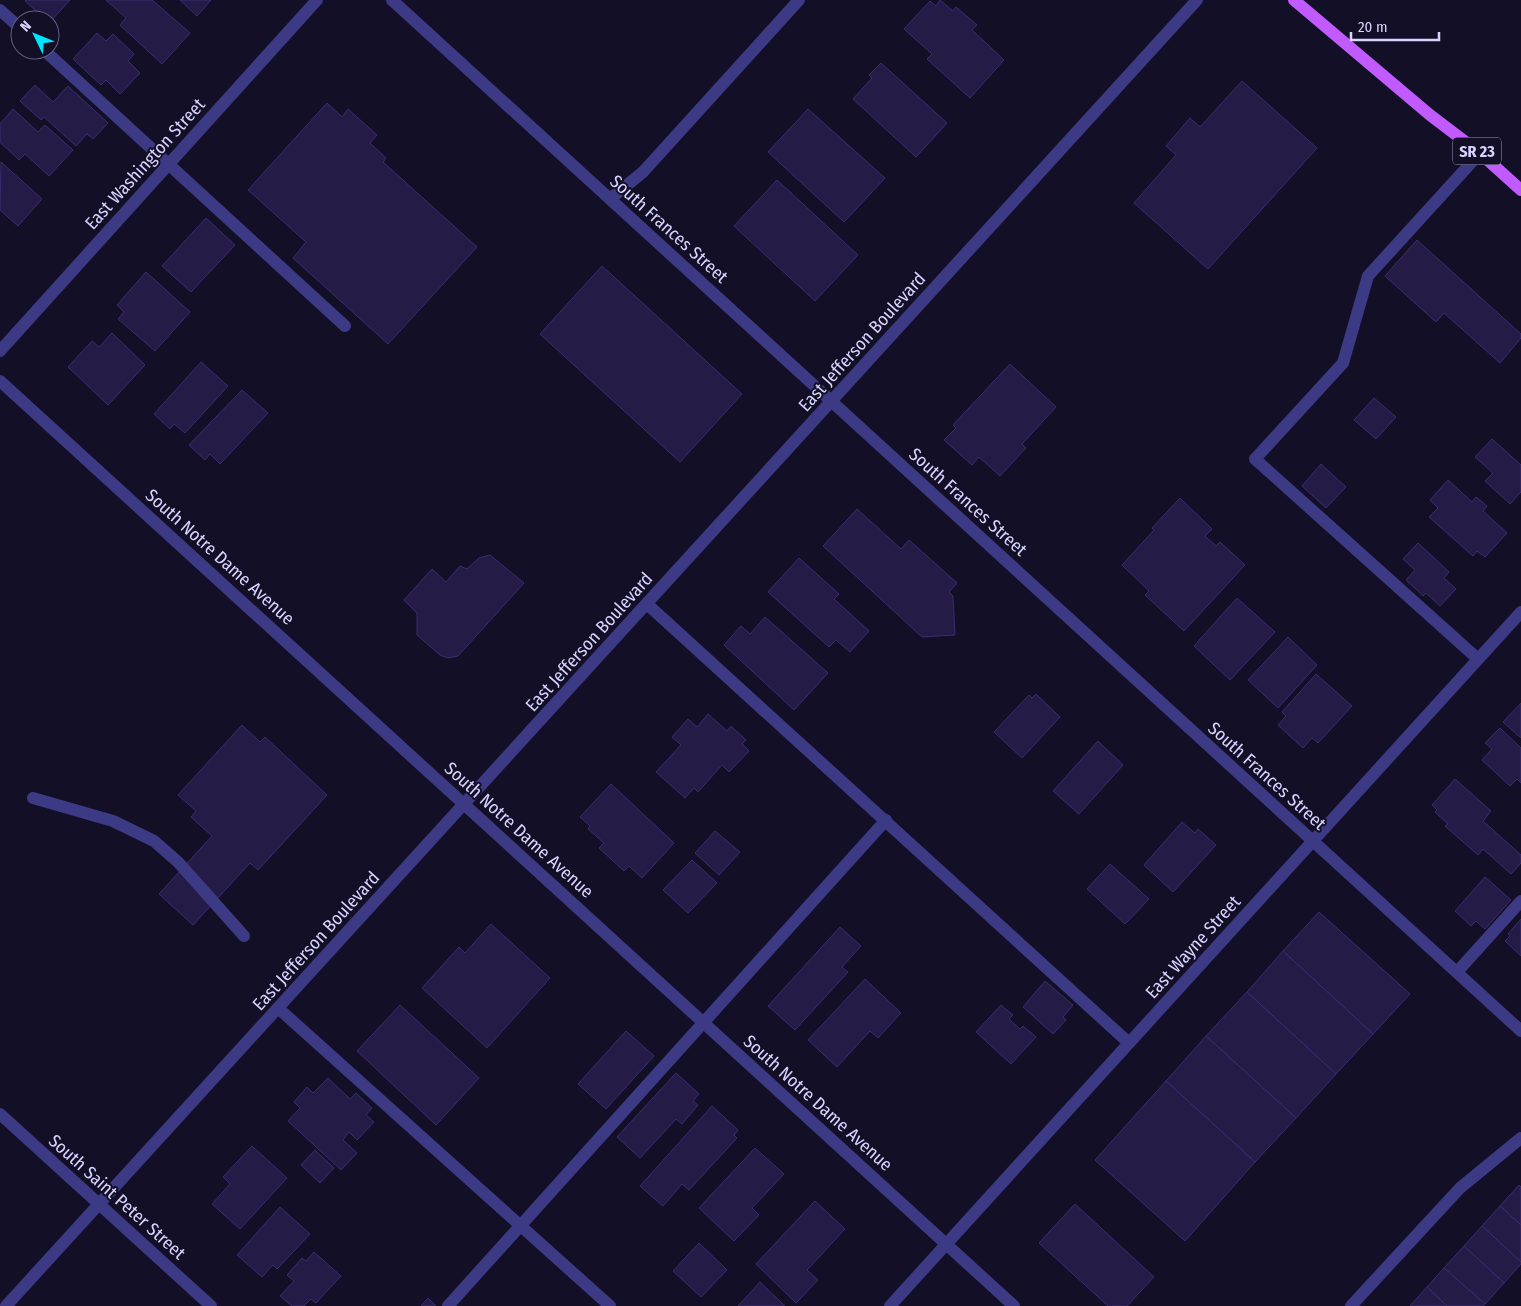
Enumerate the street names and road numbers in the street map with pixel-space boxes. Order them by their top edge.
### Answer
street label: East Washington Street [80,94,210,234]
road number: SR 23 [1453,138,1501,164]
street label: South Frances Street [605,170,733,288]
street label: East Jefferson Boulevard [794,268,930,416]
street label: South Frances Street [904,443,1032,561]
street label: South Notre Dame Avenue [141,484,299,630]
street label: East Jefferson Boulevard [521,568,657,716]
street label: South Frances Street [1203,717,1331,835]
street label: South Notre Dame Avenue [440,757,598,903]
street label: East Jefferson Boulevard [248,867,384,1015]
street label: East Wayne Street [1141,891,1245,1003]
street label: South Notre Dame Avenue [739,1030,897,1176]
street label: South Saint Peter Street [44,1130,190,1264]

